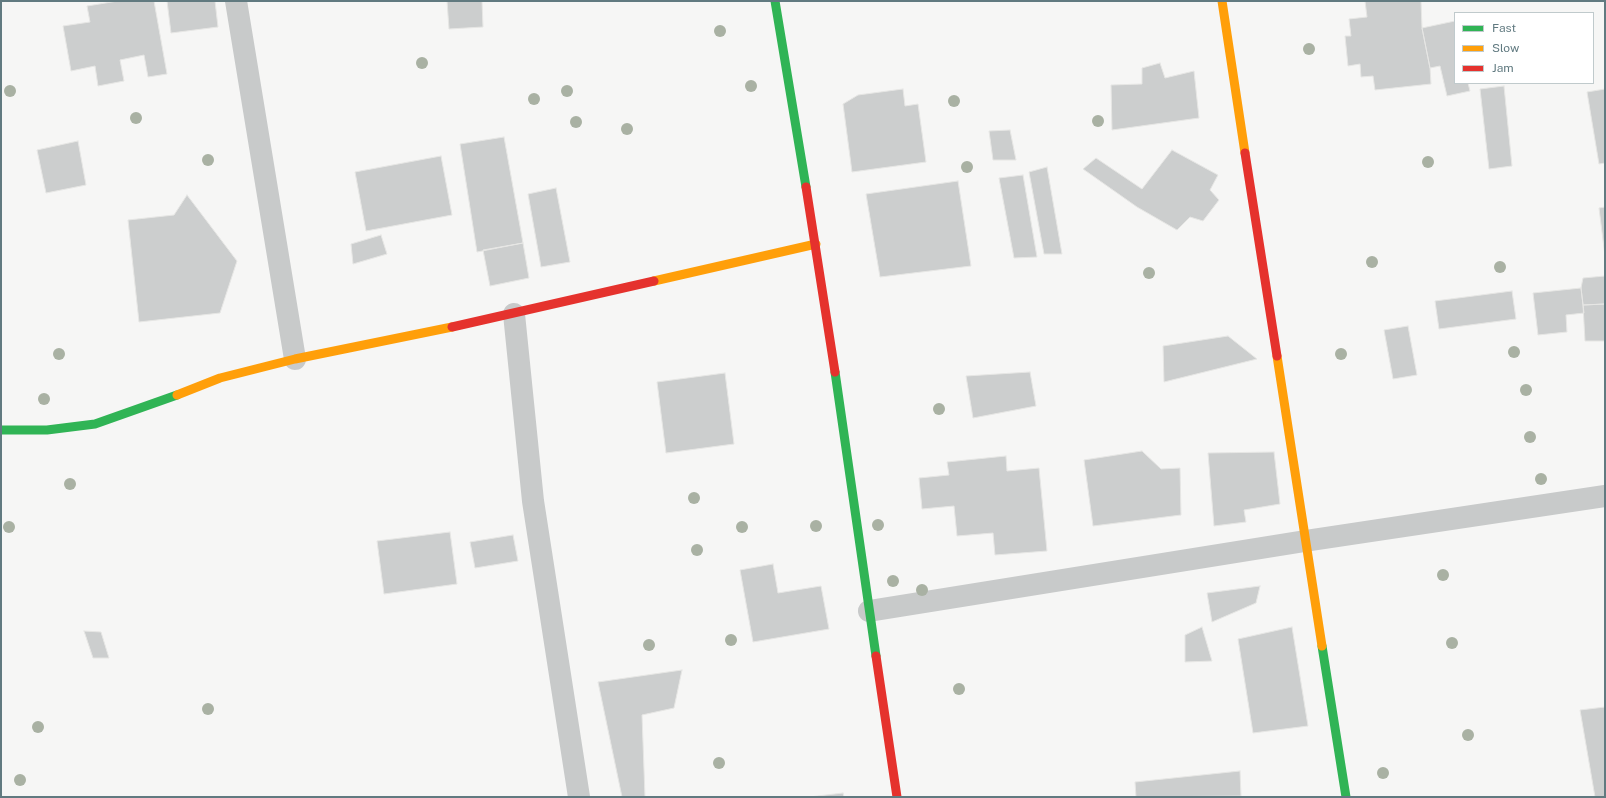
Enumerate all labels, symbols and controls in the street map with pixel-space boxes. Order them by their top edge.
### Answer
legend [1454,12,1594,84]
text: Fast [1492,21,1516,35]
text: Slow [1492,41,1519,55]
text: Jam [1492,61,1514,75]

